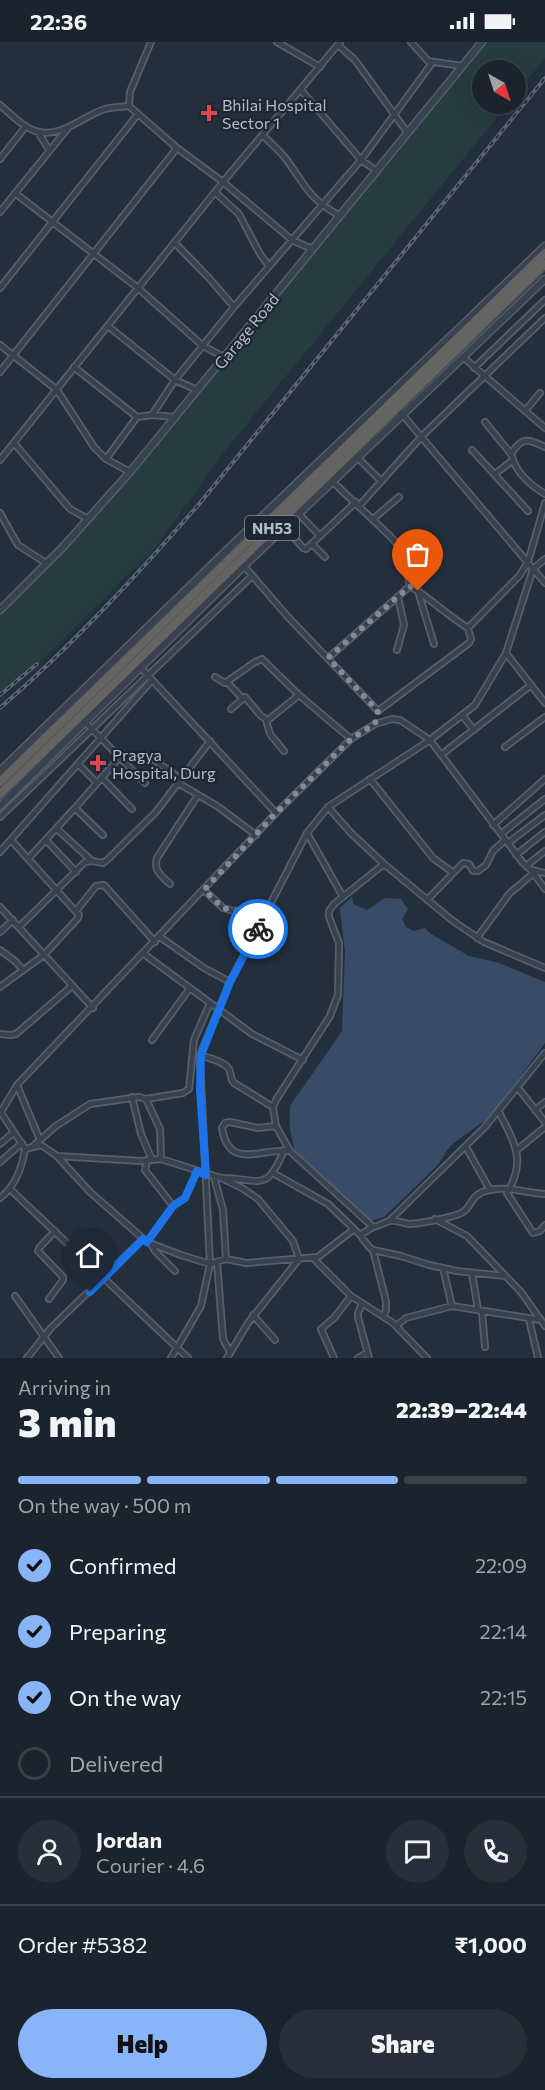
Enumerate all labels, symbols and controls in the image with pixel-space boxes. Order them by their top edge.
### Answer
text: 22:36 [30,8,87,35]
north arrow [472,60,526,114]
map controls [472,60,526,114]
place label: Bhilai Hospital Sector 1 [222,95,326,132]
marker: Bhilai Hospital Sector 1 [200,104,218,122]
street label: Garage Road [210,289,282,373]
road number: NH53 [245,516,299,540]
pin [392,529,443,591]
icon: bag [401,538,434,571]
place label: Pragya Hospital, Durg [112,745,216,782]
marker: Pragya Hospital, Durg [89,754,107,772]
courier [228,899,288,959]
icon: bike [242,913,275,946]
pin [64,1230,115,1292]
icon: home [73,1239,106,1272]
text: Arriving in [18,1375,111,1399]
text: 22:39–22:44 [396,1396,527,1423]
text: 3 min [18,1397,116,1445]
text: On the way · 500 m [18,1493,191,1517]
icon: check [18,1549,51,1582]
text: Confirmed [69,1552,176,1579]
text: 22:09 [475,1553,527,1577]
icon: check [18,1615,51,1648]
text: Preparing [69,1618,166,1645]
text: 22:14 [480,1619,527,1643]
icon: check [18,1681,51,1714]
text: On the way [69,1684,181,1711]
text: 22:15 [480,1685,527,1709]
text: Delivered [69,1750,163,1777]
button: person [18,1820,81,1883]
button: chat [386,1820,449,1883]
button: phone [464,1820,527,1883]
text: Jordan [96,1826,162,1853]
text: Courier · 4.6 [96,1853,205,1877]
text: Order #5382 [18,1931,147,1958]
text: ₹1,000 [454,1931,527,1958]
button: Help [18,2009,267,2078]
button: Share [279,2009,527,2078]

